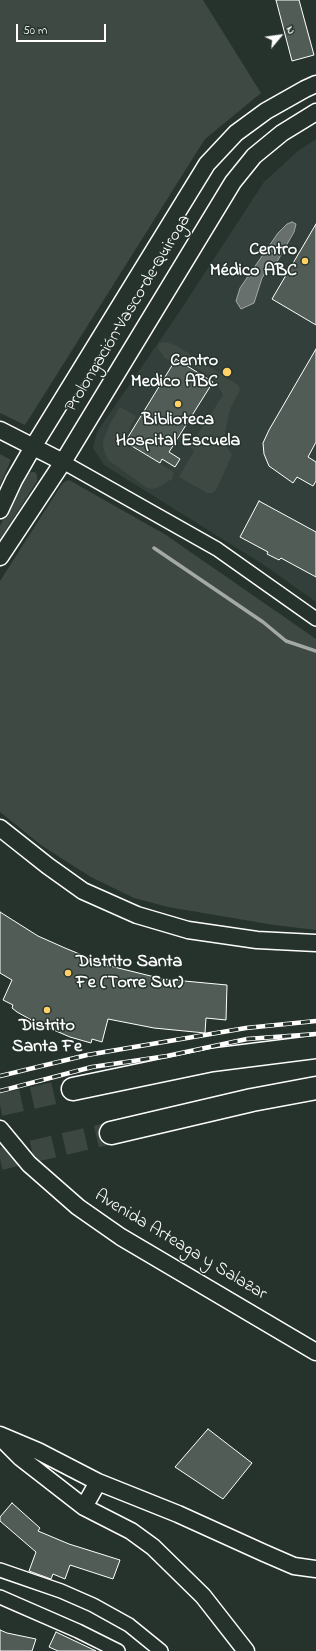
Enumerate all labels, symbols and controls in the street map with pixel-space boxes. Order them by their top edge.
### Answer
scale bar [18,16,108,42]
north arrow [260,16,300,56]
text: 50 m [23,22,47,40]
text: N [282,23,299,37]
street label: Prolongación Vasco de Quiroga [61,211,197,417]
place label: Centro Médico ABC [210,240,297,282]
marker: Centro Médico ABC [300,256,310,266]
place label: Centro Medico ABC [131,351,218,394]
marker: Centro Medico ABC [221,366,233,378]
marker: Biblioteca Hospital Escuela [173,399,183,409]
place label: Biblioteca Hospital Escuela [116,410,240,452]
place label: Distrito Santa Fe (Torre Sur) [76,952,183,994]
marker: Distrito Santa Fe (Torre Sur) [63,968,73,978]
marker: Distrito Santa Fe [42,1005,52,1015]
place label: Distrito Santa Fe [12,1016,82,1058]
street label: Avenida Arteaga y Salazar [90,1186,270,1306]

